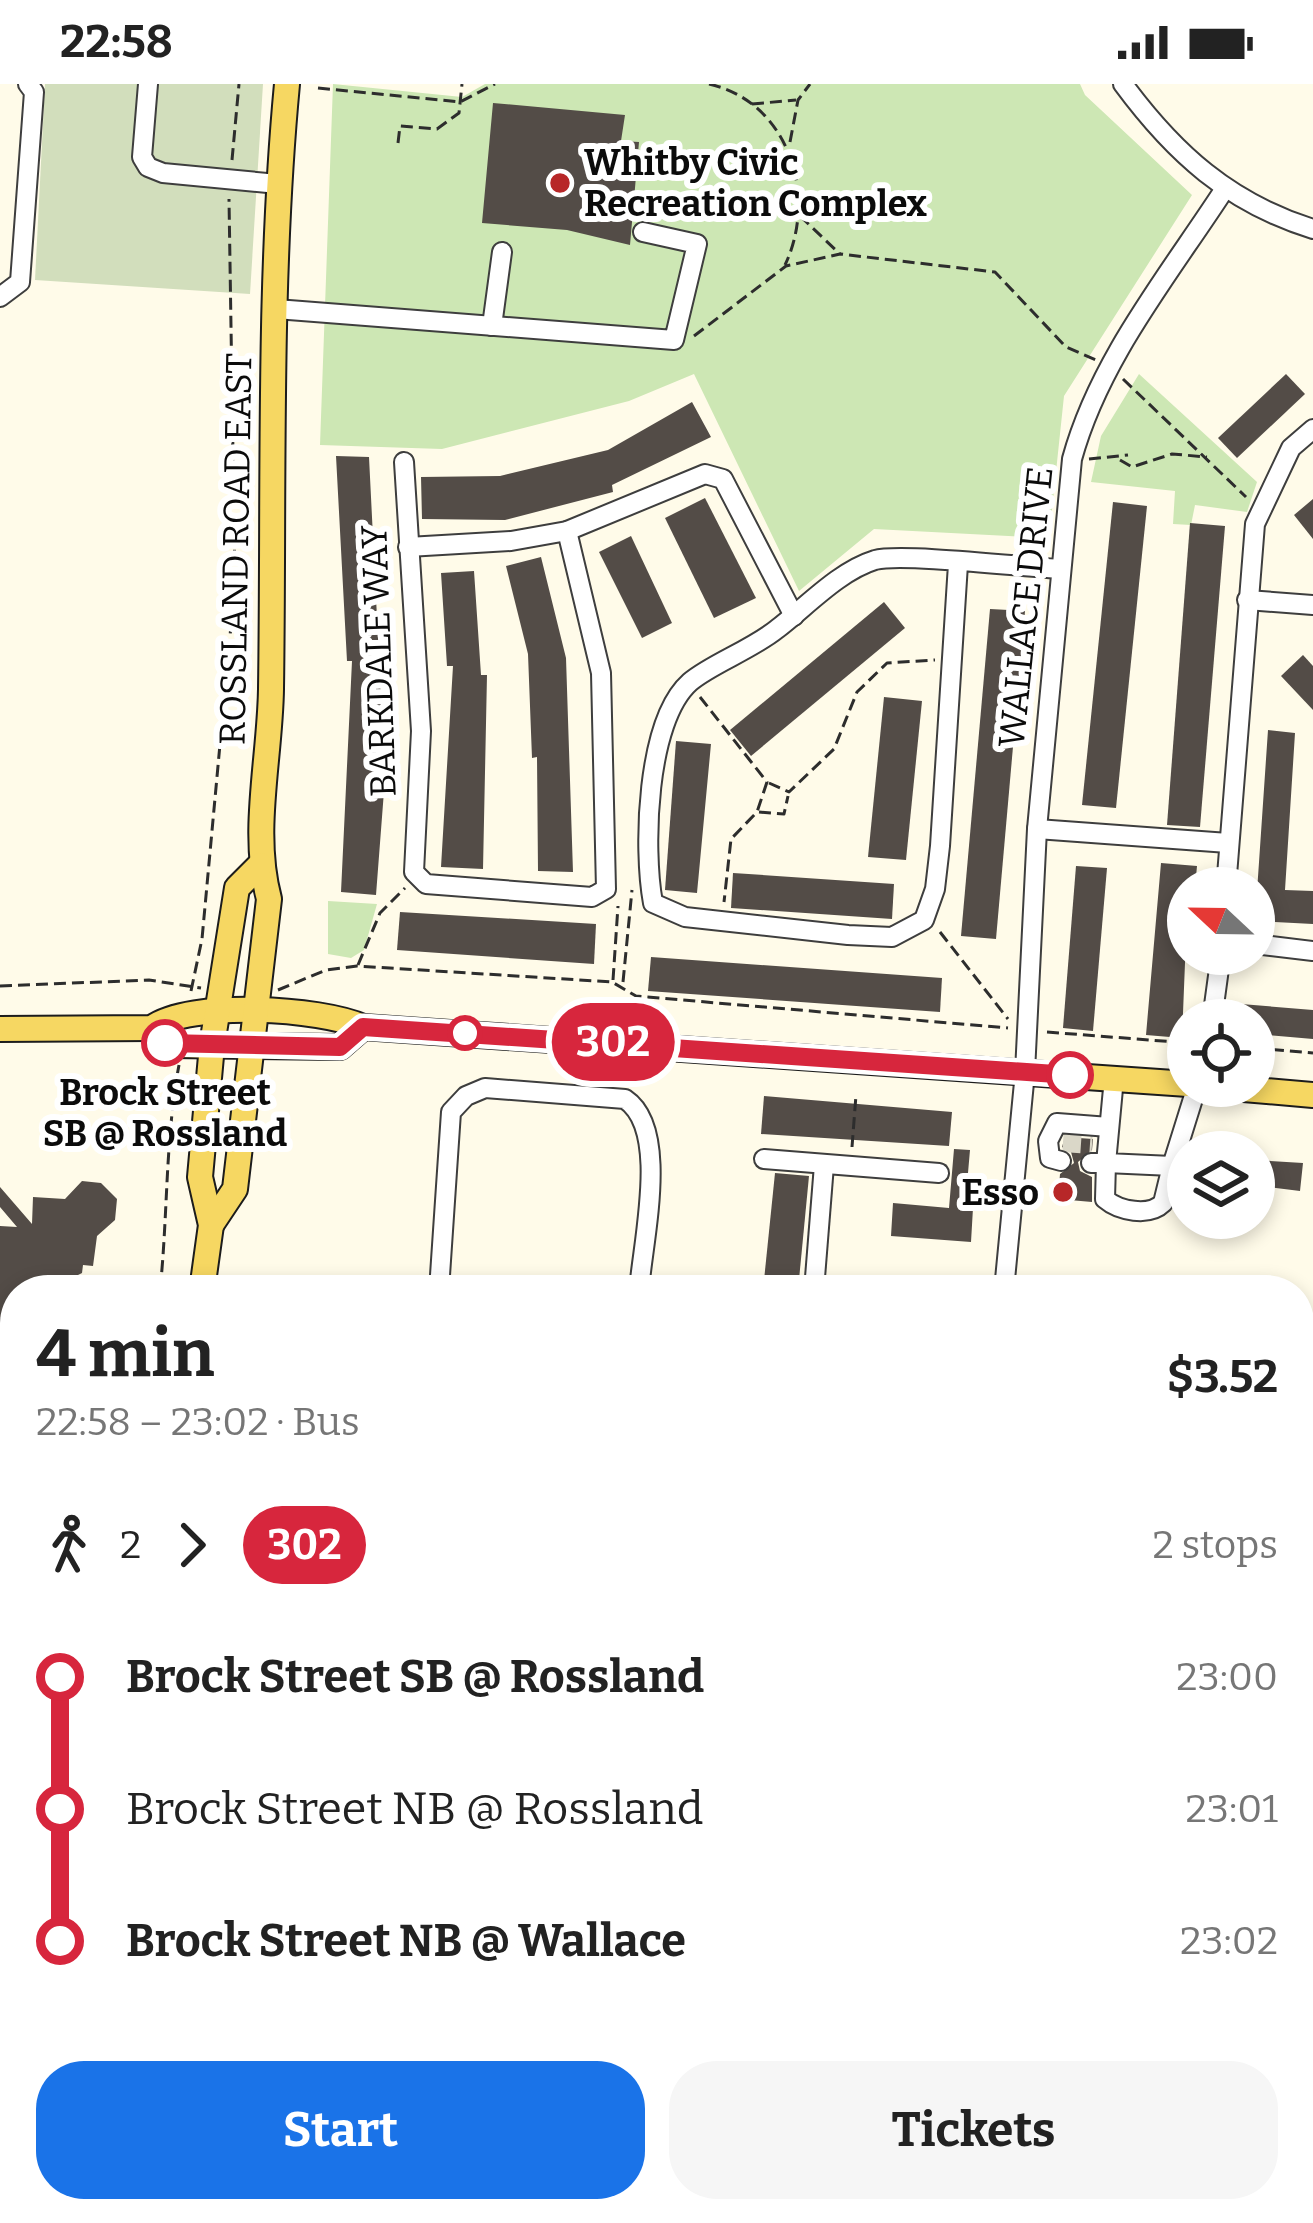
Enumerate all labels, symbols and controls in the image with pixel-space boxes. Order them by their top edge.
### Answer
text: 22:58 [60,15,173,69]
place label: Whitby Civic Recreation Complex [584,141,928,226]
marker: Whitby Civic Recreation Complex [547,170,573,196]
street label: ROSSLAND ROAD EAST [211,353,261,745]
street label: WALLACE DRIVE [989,464,1063,750]
street label: BARKDALE WAY [352,524,406,798]
north arrow [1167,867,1275,975]
map controls [1167,867,1275,1239]
button: locate [1167,999,1275,1107]
line badge: 302 [544,1003,682,1081]
unlabelled marker [449,1017,481,1049]
text: 302 [576,1017,650,1067]
marker: Brock Street SB @ Rossland [143,1021,187,1065]
unlabelled marker [1048,1053,1092,1097]
place label: Brock Street SB @ Rossland [43,1071,287,1156]
button: layers [1167,1131,1275,1239]
place label: Esso [961,1171,1039,1215]
marker: Esso [1050,1179,1076,1205]
text: 4 min [36,1314,215,1393]
text: $3.52 [1167,1350,1278,1404]
text: 22:58 – 23:02 · Bus [36,1399,360,1445]
icon: walk [36,1512,102,1578]
icon: forward [159,1512,225,1578]
text: 302 [267,1520,342,1570]
text: 2 [120,1522,141,1568]
text: 2 stops [1152,1522,1278,1568]
text: Brock Street SB @ Rossland [126,1650,704,1704]
text: 23:00 [1176,1654,1278,1700]
text: Brock Street NB @ Rossland [126,1782,703,1836]
text: 23:01 [1186,1786,1278,1832]
text: Brock Street NB @ Wallace [126,1914,686,1968]
text: 23:02 [1180,1918,1278,1964]
button: Start [36,2061,645,2199]
button: Tickets [669,2061,1278,2199]

